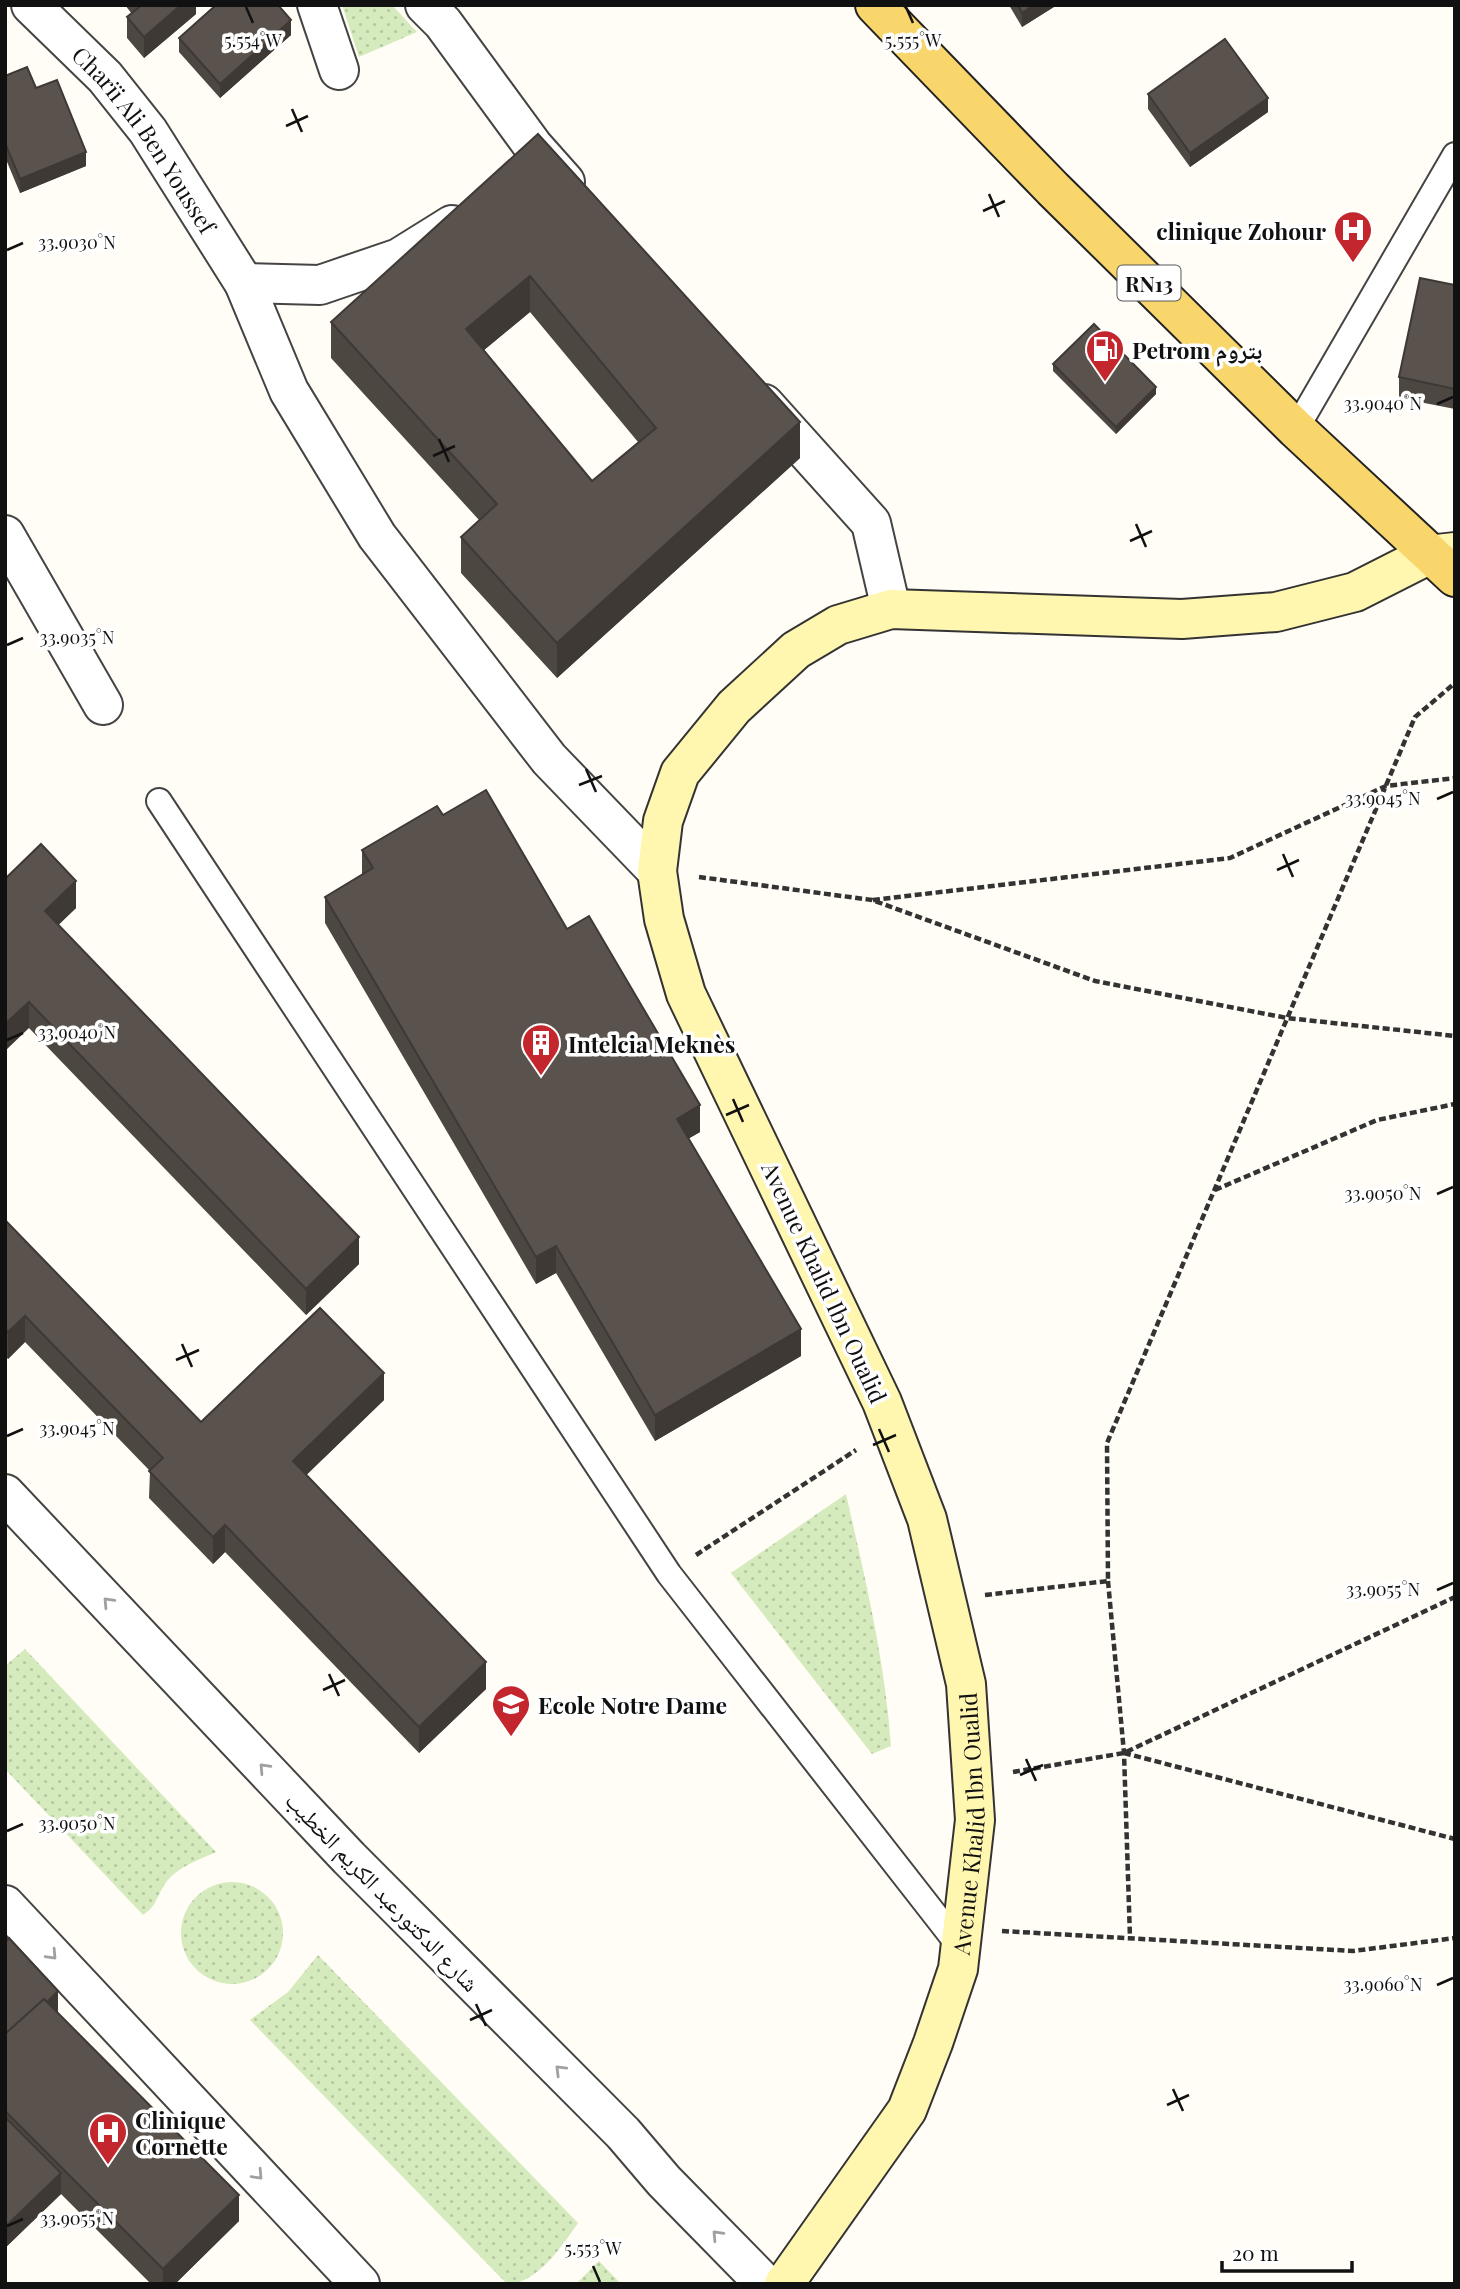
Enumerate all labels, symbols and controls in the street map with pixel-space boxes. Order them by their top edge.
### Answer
text: 5.554°W [224,28,283,52]
text: 5.555°W [885,28,942,52]
street label: Charïi Ali Ben Youssef [66,39,225,241]
hospital icon: clinique Zohour [1332,209,1374,264]
place label: clinique Zohour [1156,215,1326,246]
text: 33.9030°N [38,230,116,254]
road number: RN13 [1118,266,1180,300]
fuel station icon: Petrom بتروم [1084,328,1126,383]
place label: Petrom بتروم [1132,334,1262,367]
text: 33.9040°N [1344,391,1423,415]
text: 33.9035°N [40,625,115,649]
text: 33.9045°N [1345,786,1421,810]
text: 33.9040°N [38,1020,117,1044]
building icon: Intelcia Meknès [520,1022,562,1077]
place label: Intelcia Meknès [568,1028,735,1059]
street label: Avenue Khalid Ibn Oualid [755,1155,895,1408]
text: 33.9050°N [1344,1181,1422,1205]
text: 33.9045°N [39,1416,115,1440]
text: 33.9055°N [1346,1577,1420,1601]
one-way arrow [103,1598,116,1611]
school or university icon: Ecole Notre Dame [490,1683,532,1738]
place label: Ecole Notre Dame [538,1689,727,1720]
street label: Avenue Khalid Ibn Oualid [944,1692,990,1957]
one-way arrow [259,1763,272,1776]
street label: شارع الدكتورعبد الكريم الخطيب [278,1784,487,1999]
text: 33.9050°N [38,1811,116,1835]
one-way arrow [44,1947,56,1960]
text: 33.9060°N [1344,1972,1423,1996]
one-way arrow [556,2066,569,2079]
place label: Clinique Cornette [135,2104,228,2161]
hospital icon: Clinique Cornette [87,2111,129,2166]
one-way arrow [249,2167,262,2180]
text: 33.9055°N [40,2206,114,2230]
one-way arrow [713,2230,725,2243]
scale bar [1222,2230,1352,2274]
text: 5.553°W [565,2236,622,2260]
text: 20 m [1232,2238,1279,2266]

